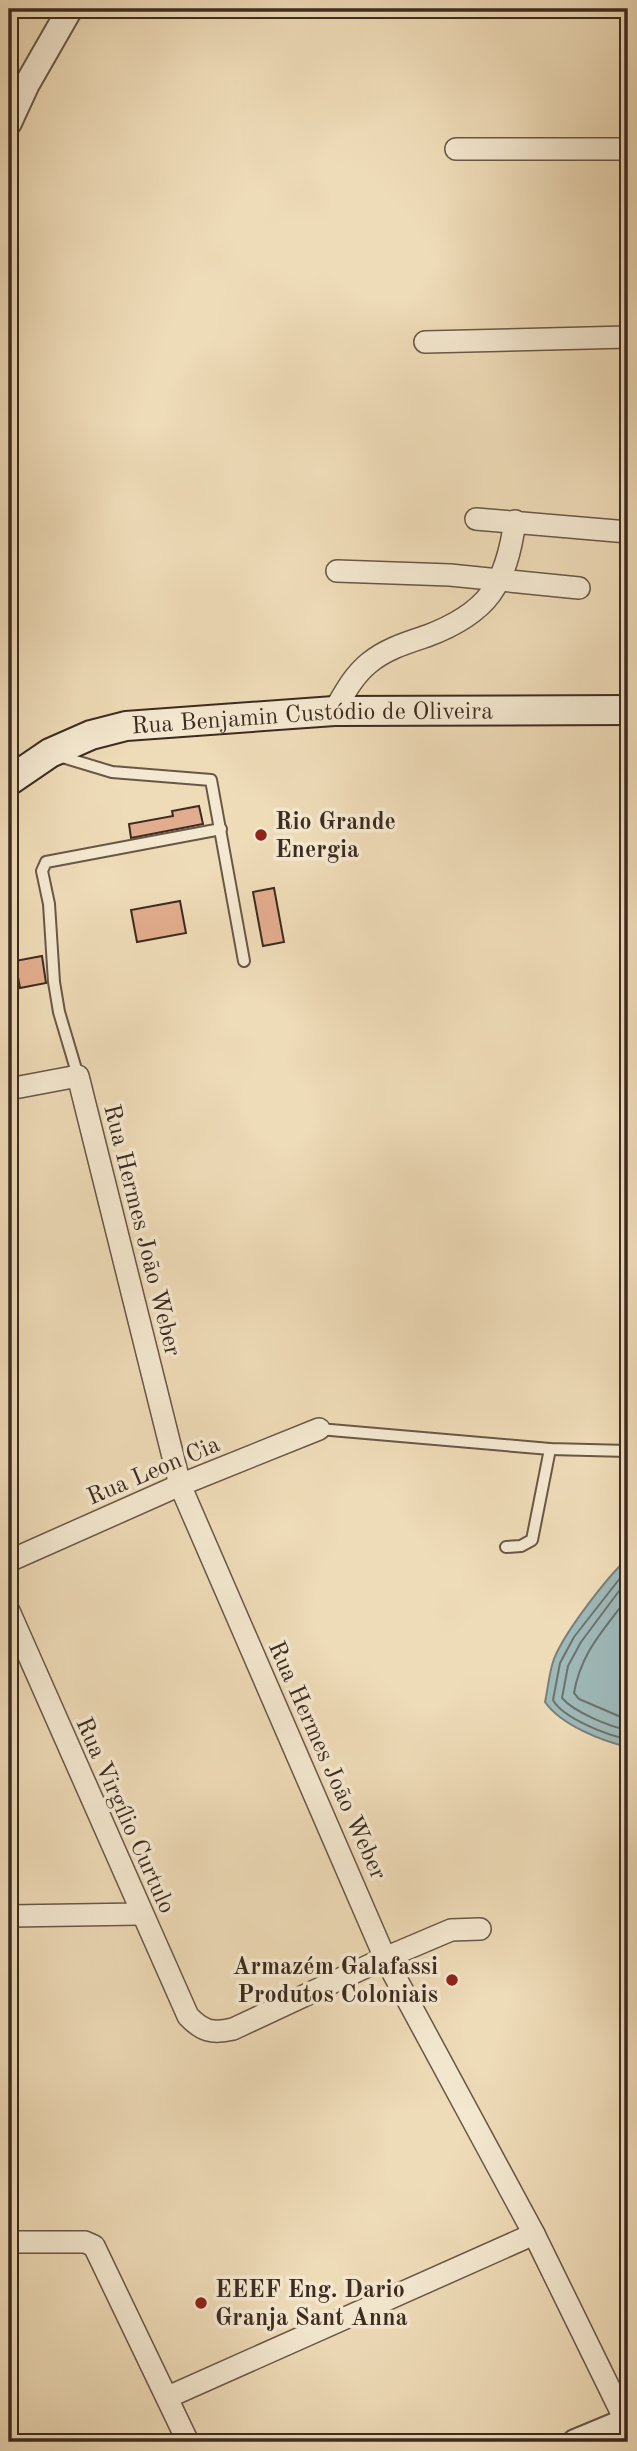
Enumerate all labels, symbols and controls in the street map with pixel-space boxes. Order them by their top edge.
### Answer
street label: Rua Benjamin Custódio de Oliveira [131,700,493,740]
place label: Rio Grande Energia [275,811,396,863]
marker: Rio Grande Energia [253,827,269,843]
street label: Rua Hermes João Weber [98,1102,184,1359]
street label: Rua Leon Cia [84,1433,224,1511]
street label: Rua Hermes João Weber [263,1638,390,1884]
street label: Rua Virgílio Curtulo [70,1714,178,1917]
place label: Armazém Galafassi Produtos Coloniais [232,1956,438,2008]
marker: Armazém Galafassi Produtos Coloniais [444,1972,460,1988]
place label: EEEF Eng. Dario Granja Sant Anna [215,2279,408,2331]
marker: EEEF Eng. Dario Granja Sant Anna [193,2295,209,2311]

